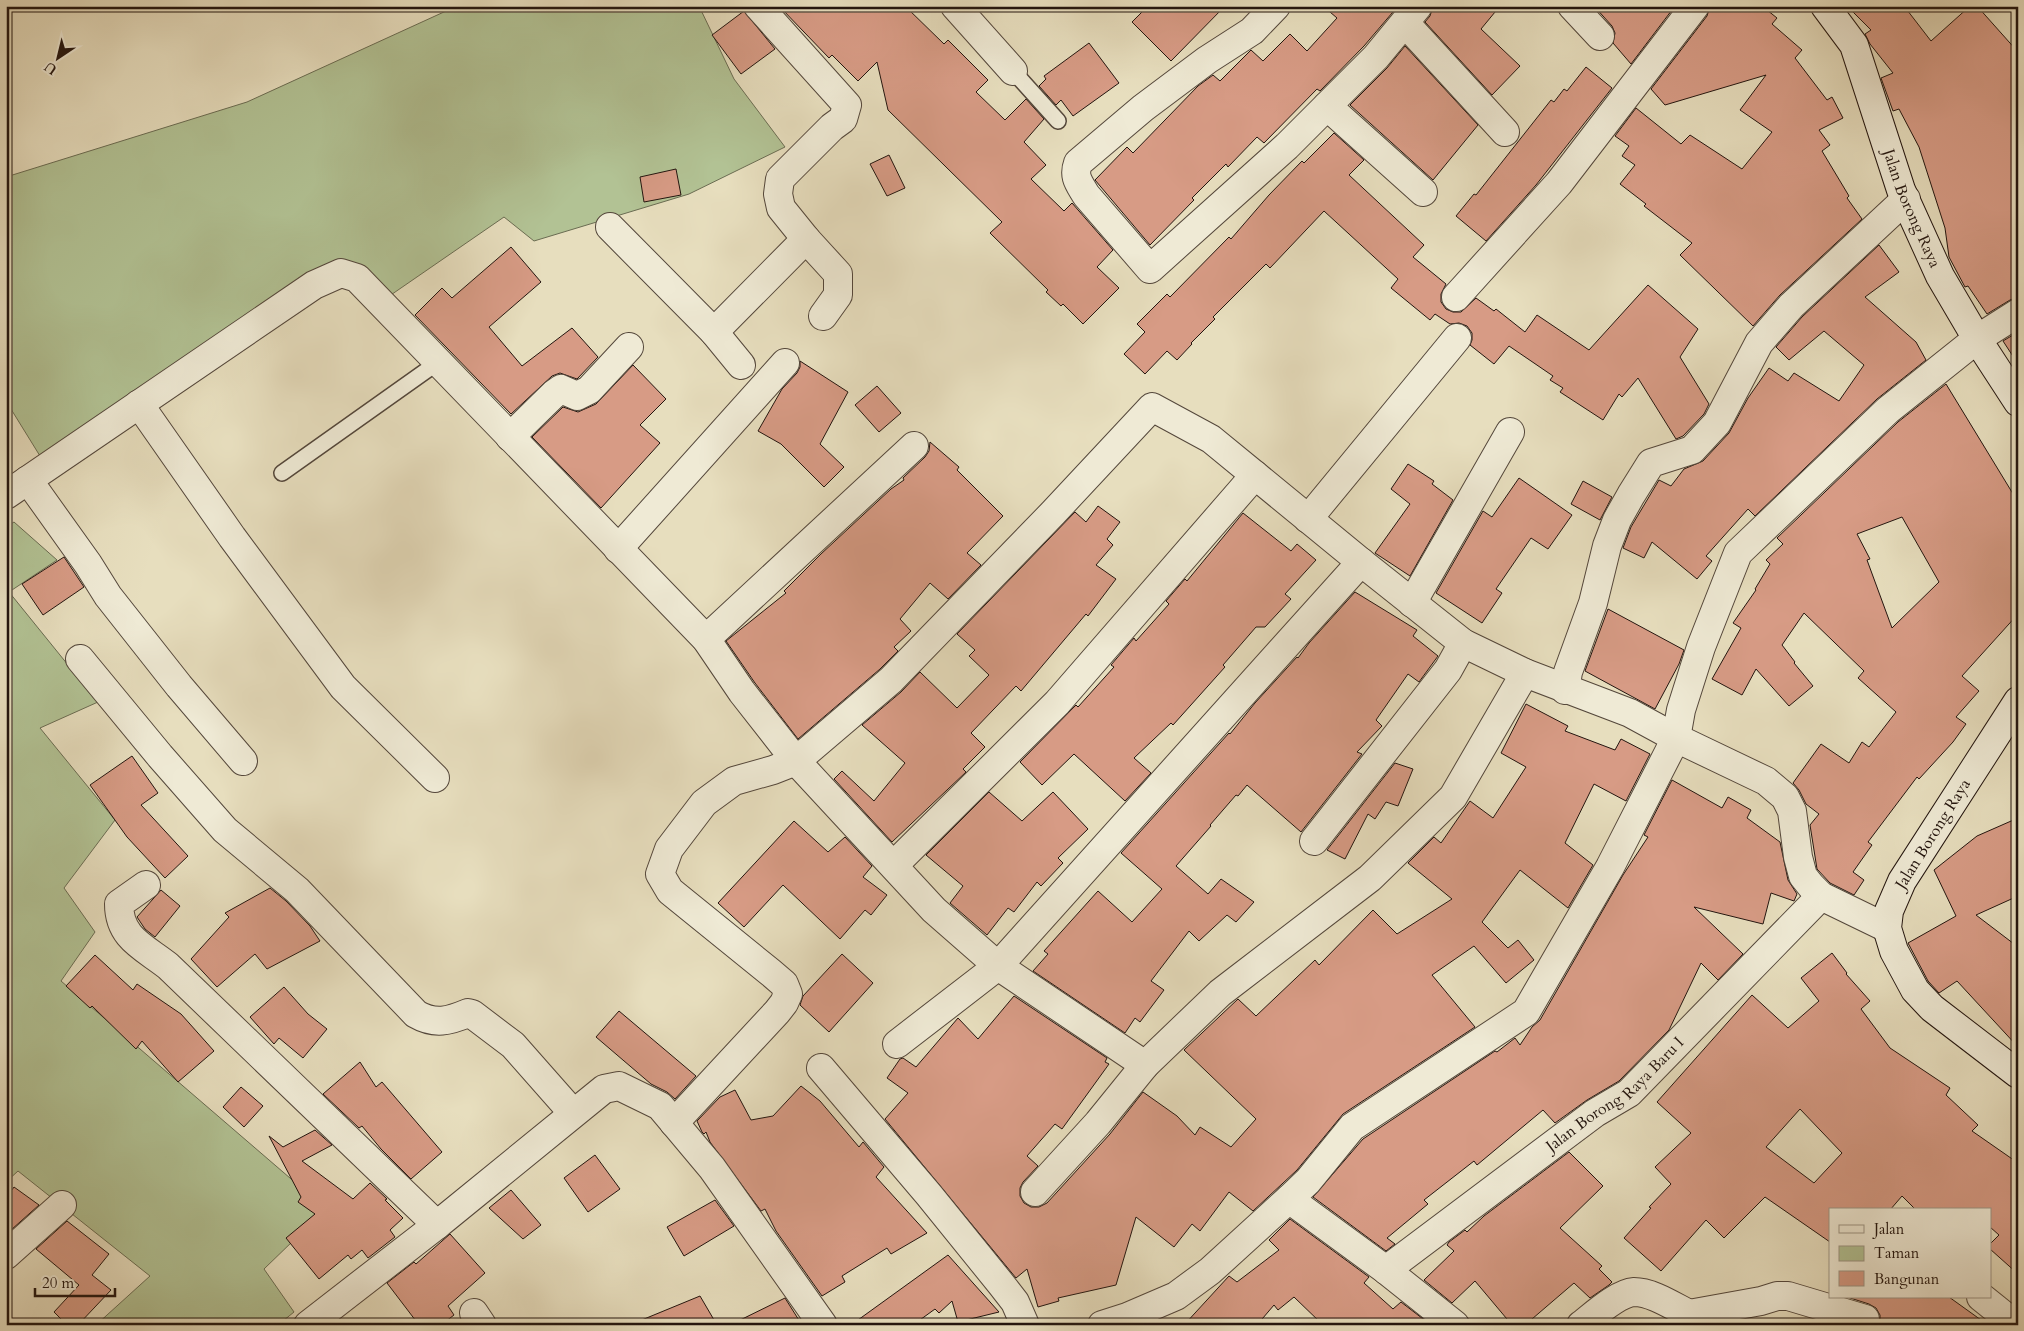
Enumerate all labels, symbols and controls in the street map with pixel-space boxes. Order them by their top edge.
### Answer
north arrow [32,32,82,82]
text: U [40,57,61,79]
street label: Jalan Borong Raya [1877,144,1946,271]
street label: Jalan Borong Raya [1889,774,1976,895]
street label: Jalan Borong Raya Baru I [1540,1032,1689,1158]
legend [1829,1208,1992,1298]
text: Jalan [1872,1219,1905,1239]
text: Taman [1874,1243,1920,1263]
scale bar [35,1266,115,1298]
text: Bangunan [1874,1269,1940,1289]
text: 20 m [42,1273,74,1293]

